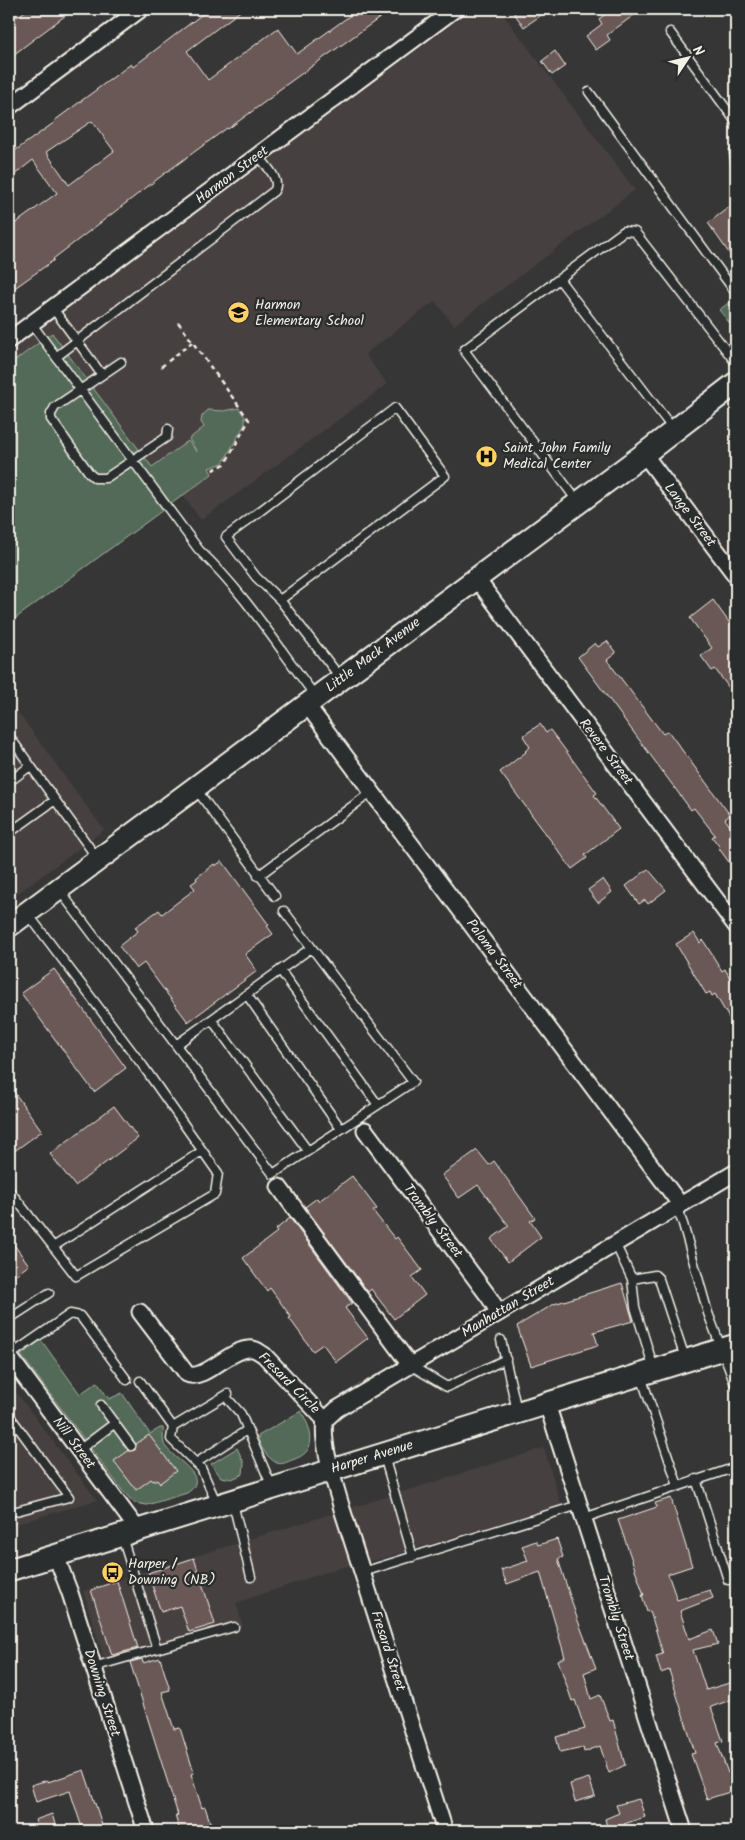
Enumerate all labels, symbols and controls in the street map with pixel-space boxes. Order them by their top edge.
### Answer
north arrow [662,32,712,82]
text: N [686,41,709,61]
street label: Harmon Street [191,140,274,210]
place label: Harmon Elementary School [255,294,364,332]
school or university icon: Harmon Elementary School [227,301,251,325]
place label: Saint John Family Medical Center [503,437,611,475]
hospital icon: Saint John Family Medical Center [475,444,499,468]
street label: Lange Street [658,478,722,552]
street label: Little Mack Avenue [321,611,426,698]
street label: Revere Street [574,714,639,791]
street label: Paloma Street [460,914,528,994]
street label: Trombly Street [398,1179,469,1263]
street label: Manhattan Street [457,1270,559,1344]
street label: Fresard Circle [253,1347,326,1420]
street label: Nill Street [47,1412,101,1474]
street label: Harper Avenue [328,1434,417,1480]
place label: Harper / Downing (NB) [128,1553,216,1591]
bus stop icon: Harper / Downing (NB) [100,1560,124,1584]
street label: Trombly Street [592,1573,640,1664]
street label: Fresard Street [365,1608,412,1695]
street label: Downing Street [78,1646,127,1740]

